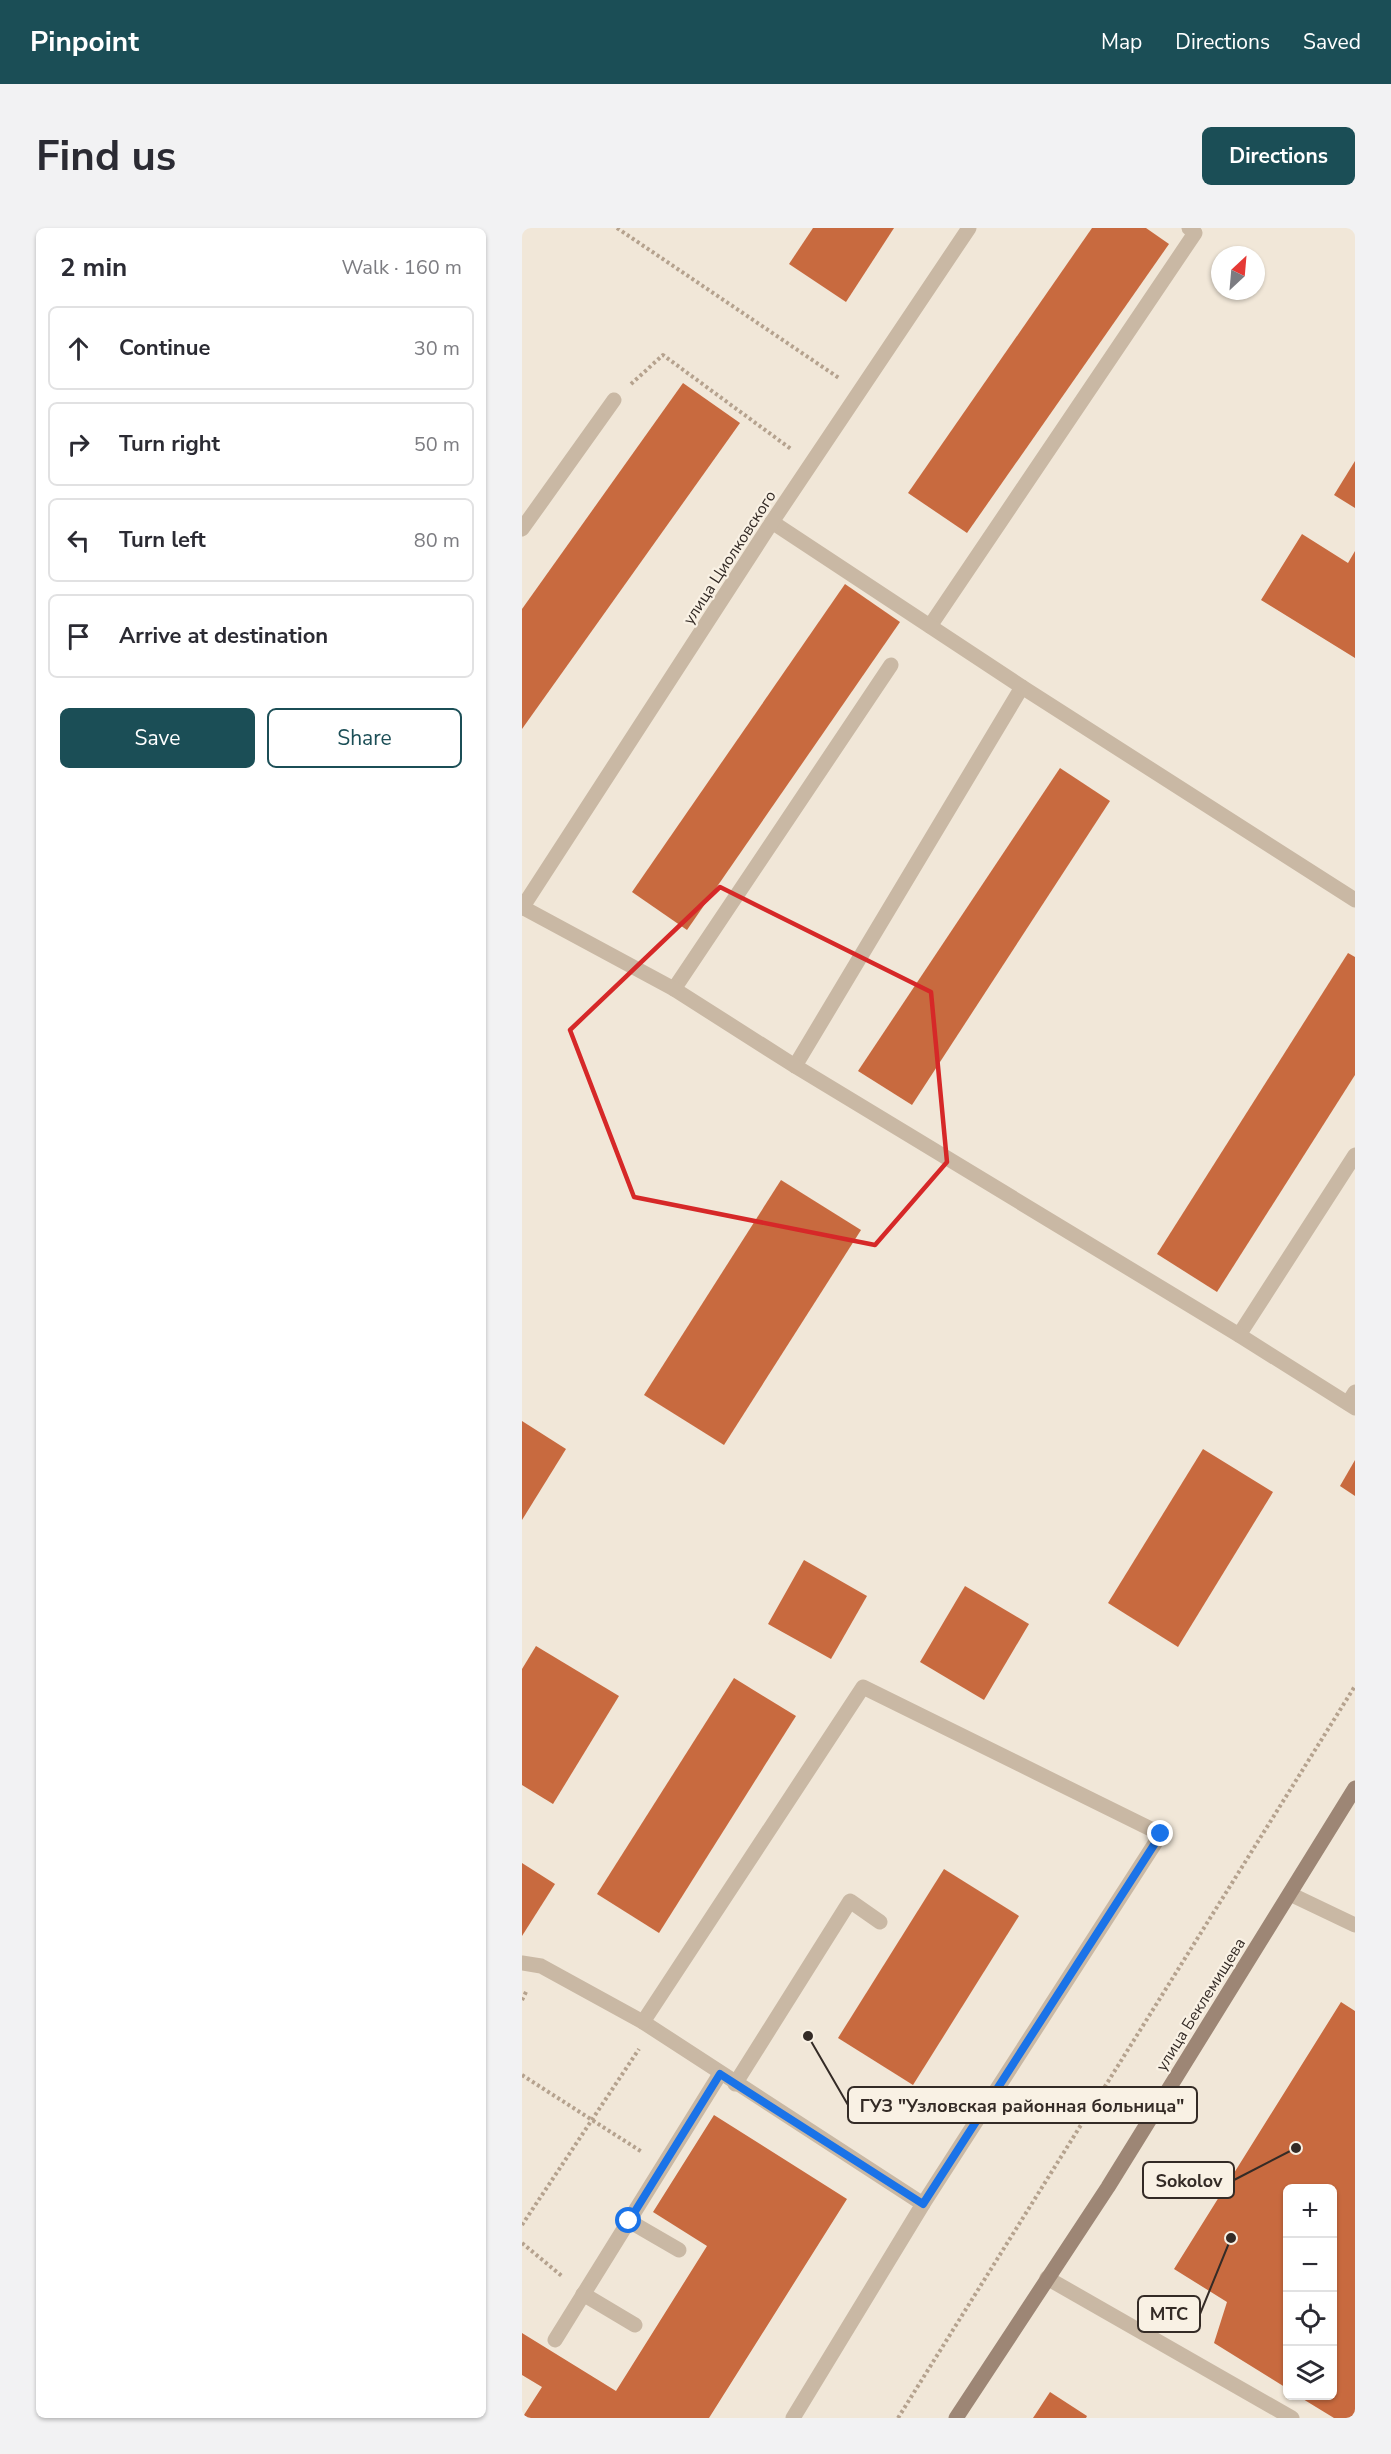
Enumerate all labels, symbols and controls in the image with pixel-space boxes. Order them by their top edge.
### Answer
text: Pinpoint [30,23,139,61]
text: Map [1101,28,1142,56]
text: Directions [1175,28,1270,56]
text: Saved [1303,28,1361,56]
button: Directions [1202,127,1355,185]
text: Find us [36,128,176,185]
north arrow [1211,246,1265,300]
text: 2 min [60,250,127,285]
text: Walk · 160 m [342,254,462,281]
icon: ahead [62,332,95,365]
text: Continue [119,333,210,363]
text: 30 m [414,335,460,362]
icon: right [62,428,95,461]
text: Turn right [119,429,220,459]
text: 50 m [414,431,460,458]
street label: улица Циолковского [678,486,782,629]
icon: left [62,524,95,557]
text: Turn left [119,525,206,555]
text: 80 m [414,527,460,554]
icon: arrive [62,620,95,653]
text: Arrive at destination [119,621,328,651]
button: Save [60,708,255,768]
button: Share [267,708,462,768]
route end [1147,1820,1173,1846]
street label: улица Беклемищева [1151,1934,1251,2075]
callout: ГУЗ "Узловская районная больница" [848,2087,1197,2123]
text: ГУЗ "Узловская районная больница" [860,2094,1184,2118]
callout: Sokolov [1143,2162,1234,2198]
text: Sokolov [1156,2169,1223,2193]
map controls [1283,2184,1337,2400]
button: + [1283,2184,1337,2238]
route start [615,2207,641,2233]
button: − [1283,2238,1337,2292]
button: locate [1283,2292,1337,2346]
callout: МТС [1138,2296,1200,2332]
text: МТС [1150,2302,1188,2326]
button: layers [1283,2346,1337,2400]

